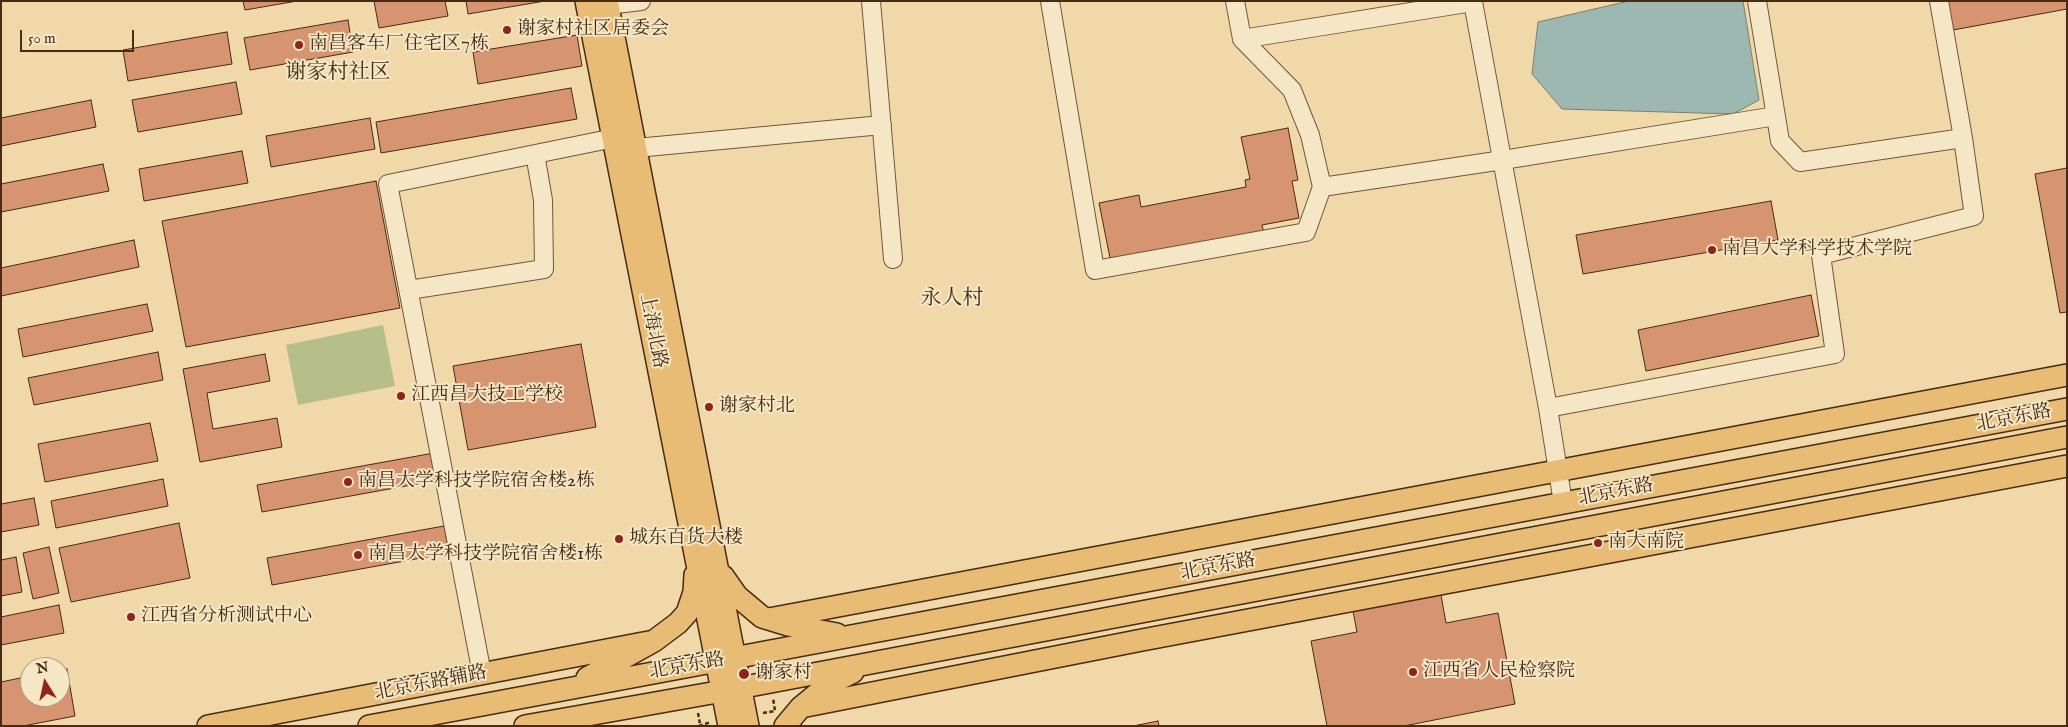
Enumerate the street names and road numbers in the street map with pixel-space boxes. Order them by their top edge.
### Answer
street label: 上海北路 [634,292,670,370]
street label: 北京东路 [1975,401,2053,437]
street label: 北京东路 [1577,475,1655,511]
street label: 北京东路 [1179,550,1257,586]
street label: 北京东路 [648,649,726,685]
street label: 北京东路辅路 [373,662,489,706]

